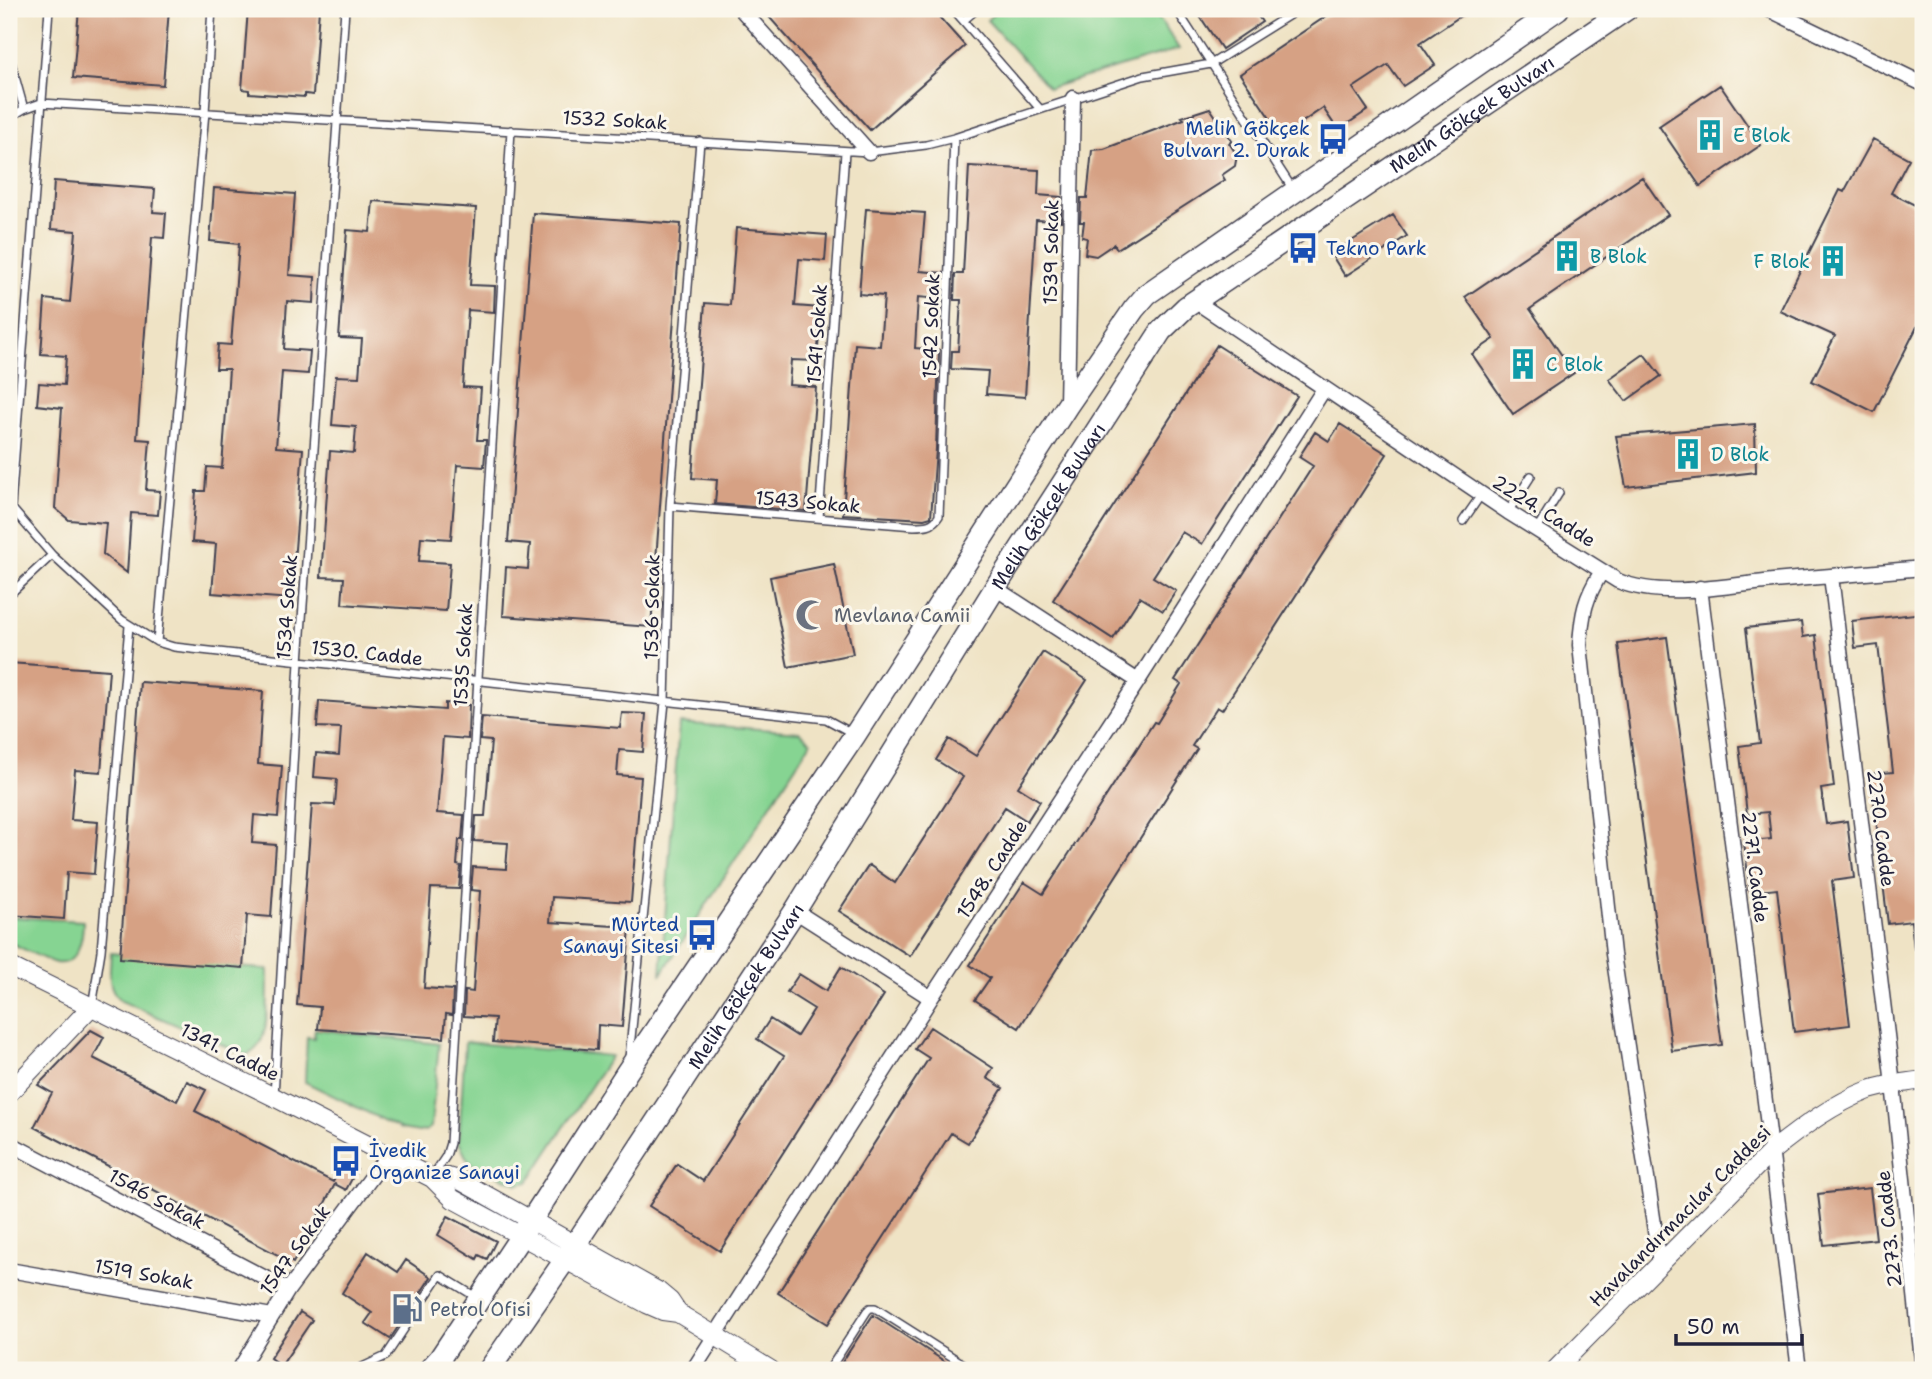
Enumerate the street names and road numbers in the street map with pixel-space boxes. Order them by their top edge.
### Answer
street label: Melih Gökçek Bulvarı [1384,49,1559,179]
street label: 1532 Sokak [562,105,668,135]
street label: 1539 Sokak [1038,199,1064,305]
street label: 1542 Sokak [917,273,945,379]
street label: 1541 Sokak [801,283,833,385]
street label: Melih Gökçek Bulvarı [985,418,1111,594]
street label: 2224. Cadde [1487,469,1601,553]
street label: 1543 Sokak [754,485,862,519]
street label: 1534 Sokak [271,553,303,660]
street label: 1536 Sokak [639,554,665,660]
street label: 1535 Sokak [448,602,478,708]
street label: 1530. Cadde [310,635,424,671]
street label: 2270. Cadde [1861,768,1901,888]
street label: 2271. Cadde [1736,810,1774,924]
street label: 1548. Cadde [951,815,1033,923]
street label: Melih Gökçek Bulvarı [682,898,809,1074]
street label: 1341. Cadde [176,1017,284,1087]
street label: Havalandırmacılar Caddesi [1584,1120,1776,1312]
street label: 1546 Sokak [104,1163,210,1235]
street label: 2273. Cadde [1870,1169,1908,1289]
street label: 1547 Sokak [254,1200,336,1300]
street label: 1519 Sokak [93,1253,196,1295]

